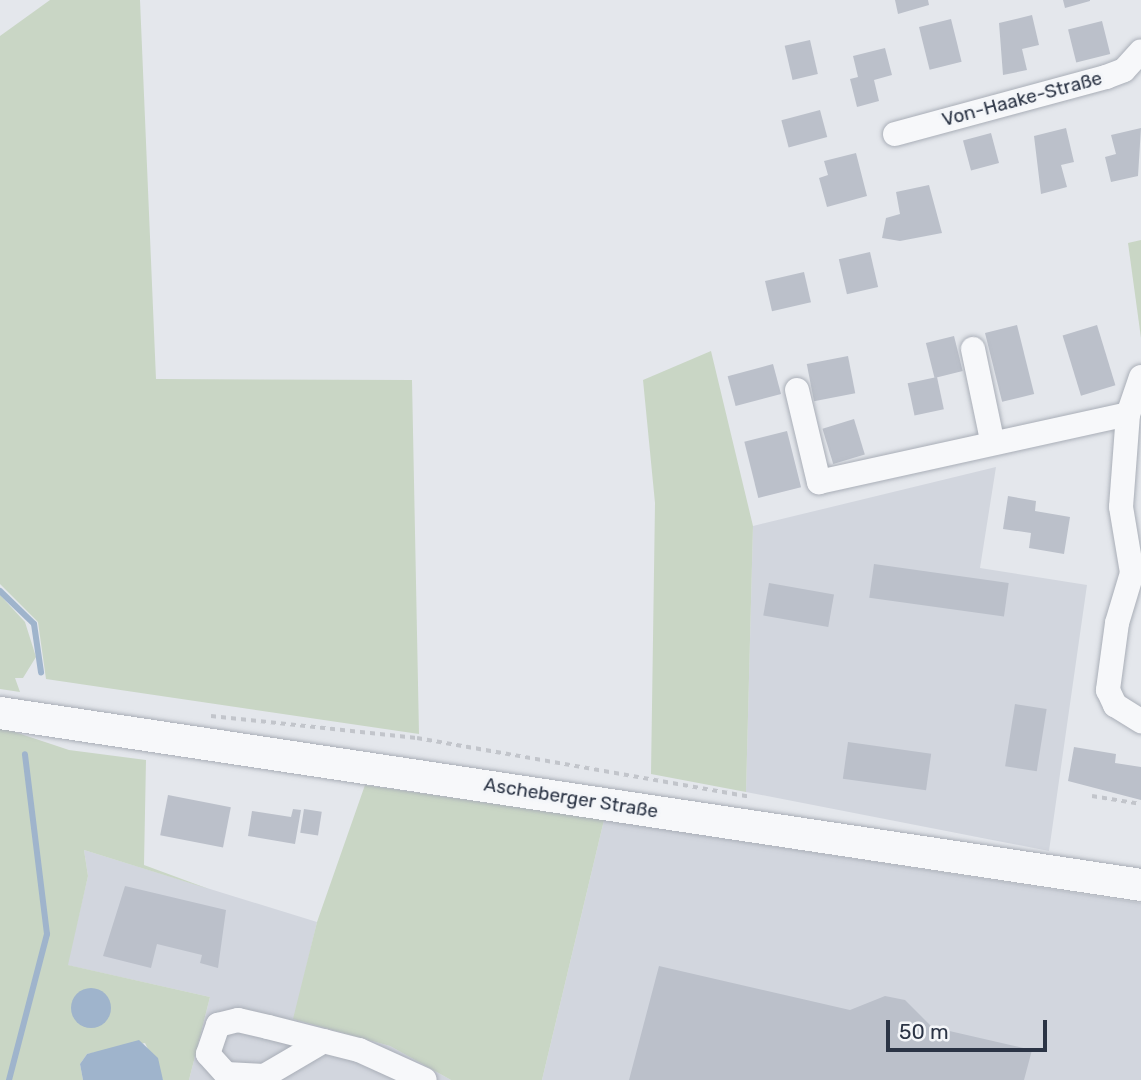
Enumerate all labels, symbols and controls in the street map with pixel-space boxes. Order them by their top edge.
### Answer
street label: Von-Haake-Straße [939,67,1105,131]
street label: Ascheberger Straße [482,773,660,823]
scale bar [889,1006,1050,1050]
text: 50 m [899,1019,949,1044]

